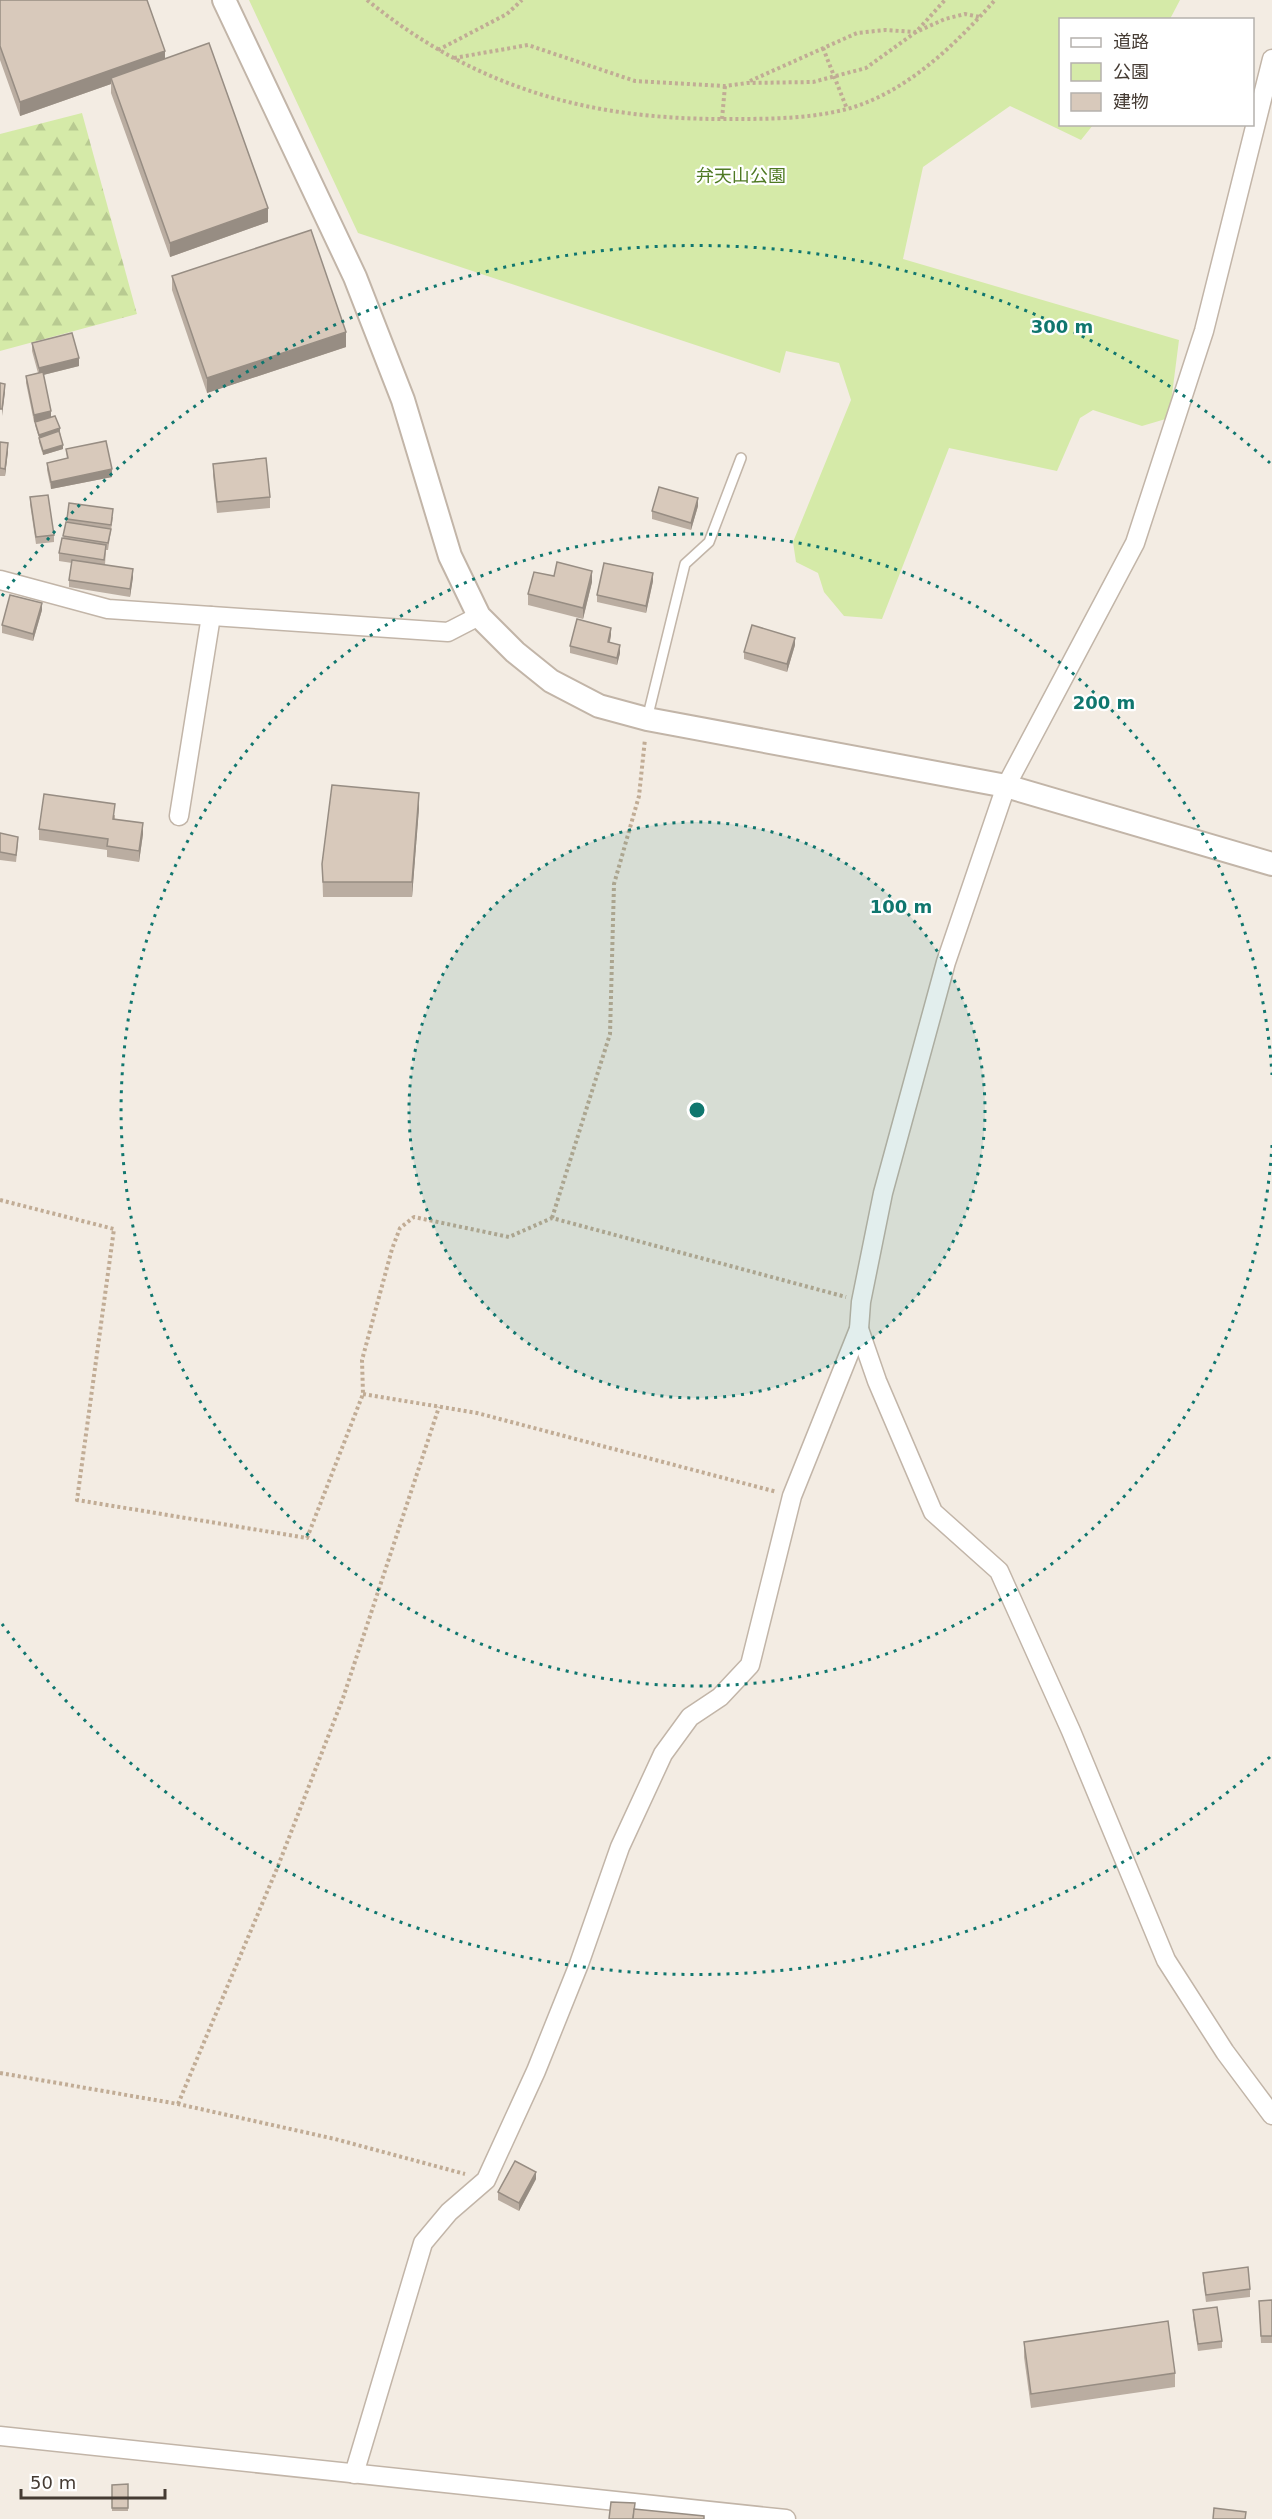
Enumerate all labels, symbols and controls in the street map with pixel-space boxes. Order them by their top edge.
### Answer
legend [1059,18,1254,126]
text: 道路 [1113,31,1149,52]
text: 公園 [1113,61,1149,82]
text: 建物 [1113,91,1149,112]
park label: 弁天山公園 [696,165,786,186]
text: 300 m [1031,316,1093,337]
text: 200 m [1073,692,1135,713]
text: 100 m [870,896,932,917]
centre of rings [687,1100,707,1120]
scale bar [21,2462,165,2500]
text: 50 m [30,2472,76,2493]

